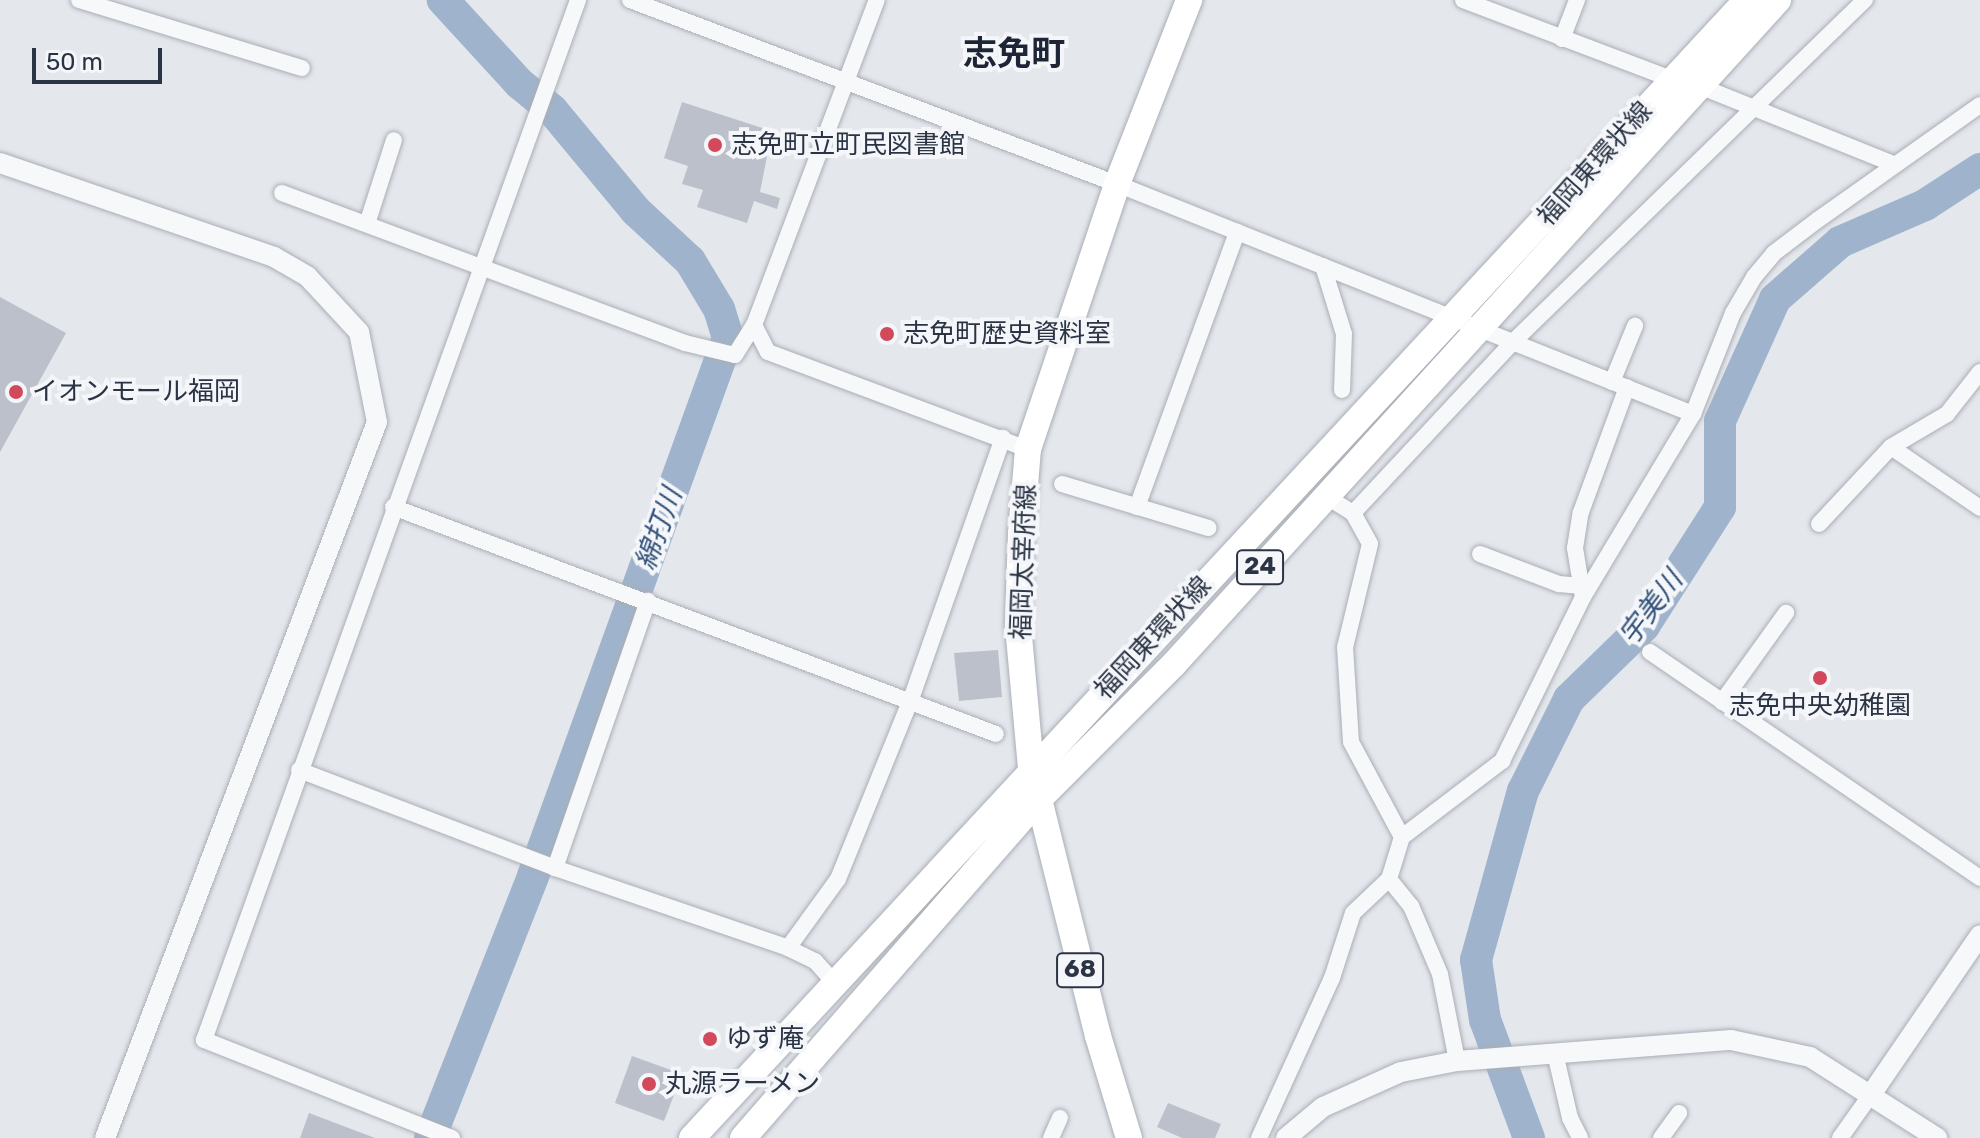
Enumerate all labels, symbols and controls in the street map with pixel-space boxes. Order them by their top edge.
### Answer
scale bar [36,32,166,82]
district label: 志免町 [963,34,1065,74]
text: 50 m [46,48,103,76]
street label: 福岡東環状線 [1531,96,1659,232]
place label: 志免町立町民図書館 [731,129,965,161]
marker: 志免町立町民図書館 [706,136,724,154]
place label: 志免町歴史資料室 [903,318,1111,350]
marker: 志免町歴史資料室 [878,325,896,343]
place label: イオンモール福岡 [32,376,240,408]
marker: イオンモール福岡 [7,383,25,401]
water label: 綿打川 [629,484,689,574]
street label: 福岡太宰府線 [1006,484,1042,640]
road number: 24 [1236,547,1284,587]
water label: 宇美川 [1612,564,1690,652]
street label: 福岡東環状線 [1088,570,1218,706]
marker: 志免中央幼稚園 [1811,669,1829,687]
place label: 志免中央幼稚園 [1729,690,1911,722]
road number: 68 [1056,950,1104,990]
place label: ゆず庵 [726,1023,804,1055]
marker: ゆず庵 [701,1030,719,1048]
place label: 丸源ラーメン [665,1068,821,1100]
marker: 丸源ラーメン [640,1075,658,1093]

